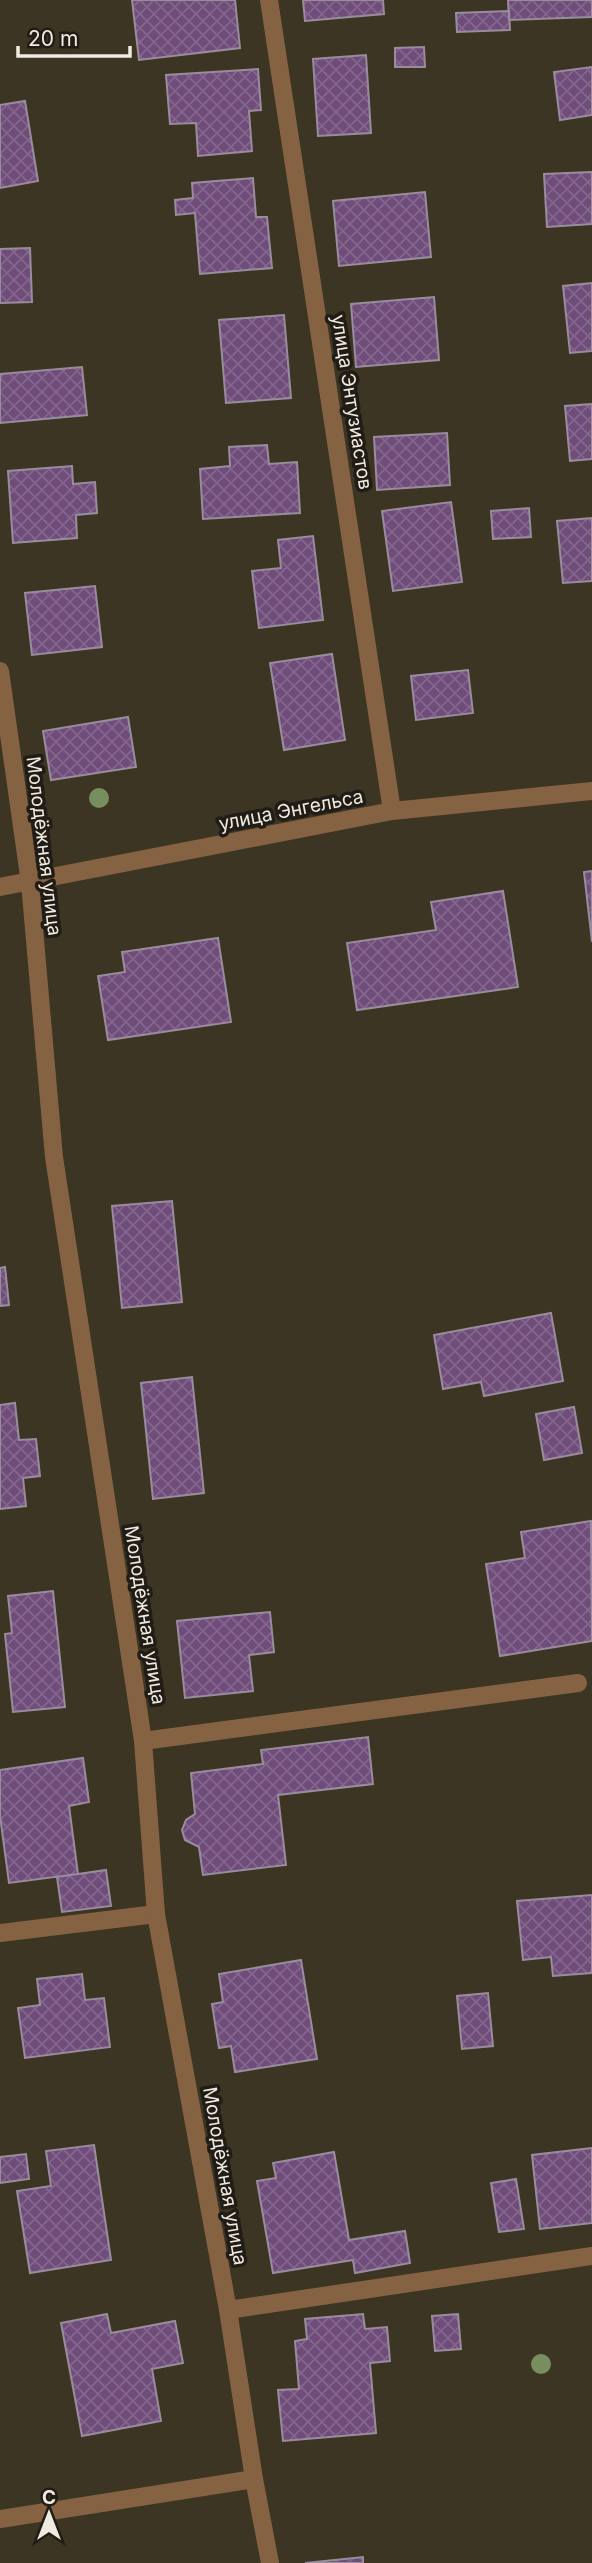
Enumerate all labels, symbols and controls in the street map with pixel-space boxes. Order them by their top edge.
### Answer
scale bar [18,14,130,58]
text: 20 m [28,26,78,51]
street label: улица Энтузиастов [327,313,377,491]
street label: Молодёжная улица [22,755,66,937]
street label: улица Энгельса [217,785,365,835]
street label: Молодёжная улица [120,1524,170,1706]
street label: Молодёжная улица [198,2085,252,2267]
north arrow [14,2479,84,2549]
text: С [42,2486,56,2509]

